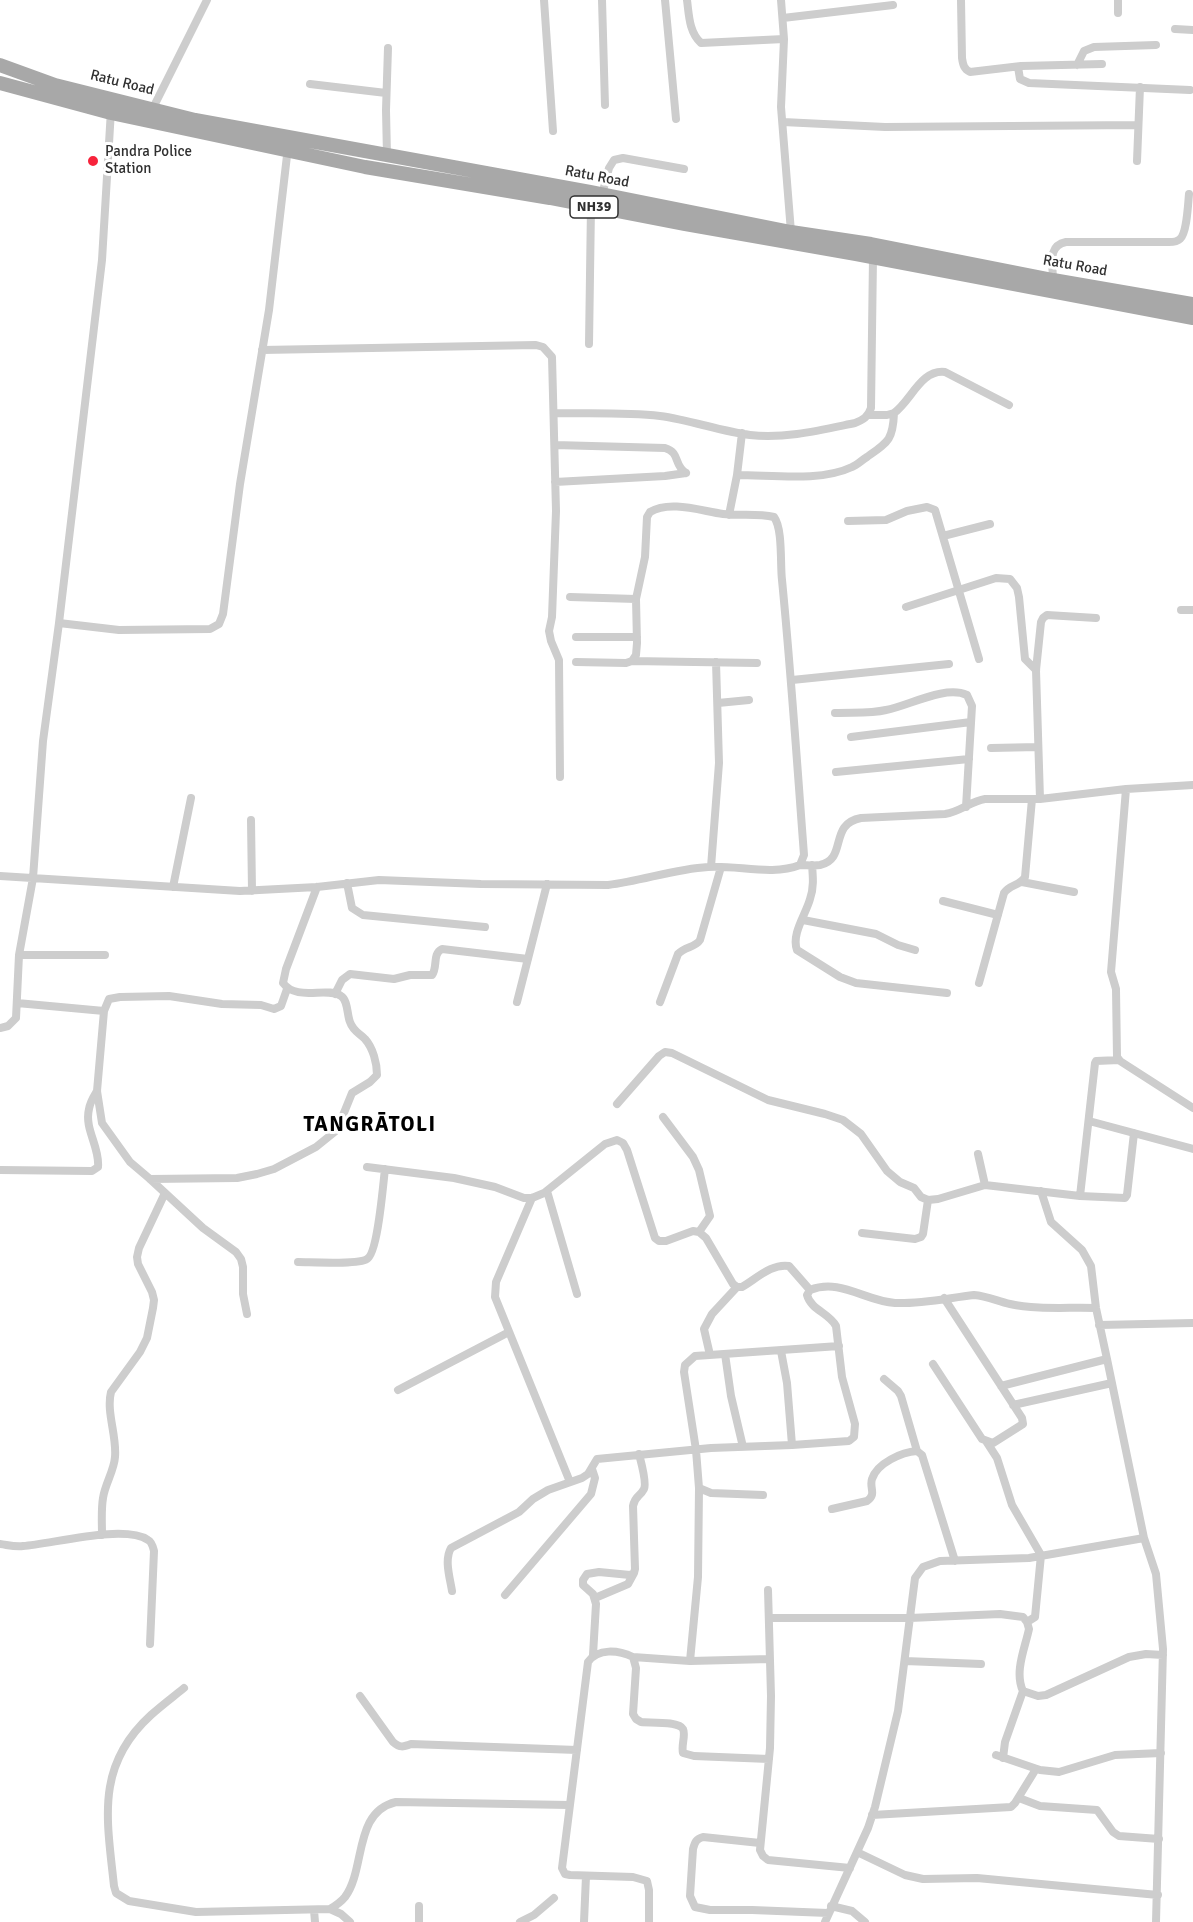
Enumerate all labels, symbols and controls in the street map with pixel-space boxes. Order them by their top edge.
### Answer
street label: Ratu Road [88,66,156,100]
place label: Pandra Police Station [105,143,192,178]
marker: Pandra Police Station [86,154,100,168]
street label: Ratu Road [563,162,631,192]
road number: NH39 [570,196,618,218]
street label: Ratu Road [1041,251,1109,281]
district label: TANGRĀTOLI [303,1112,437,1138]

